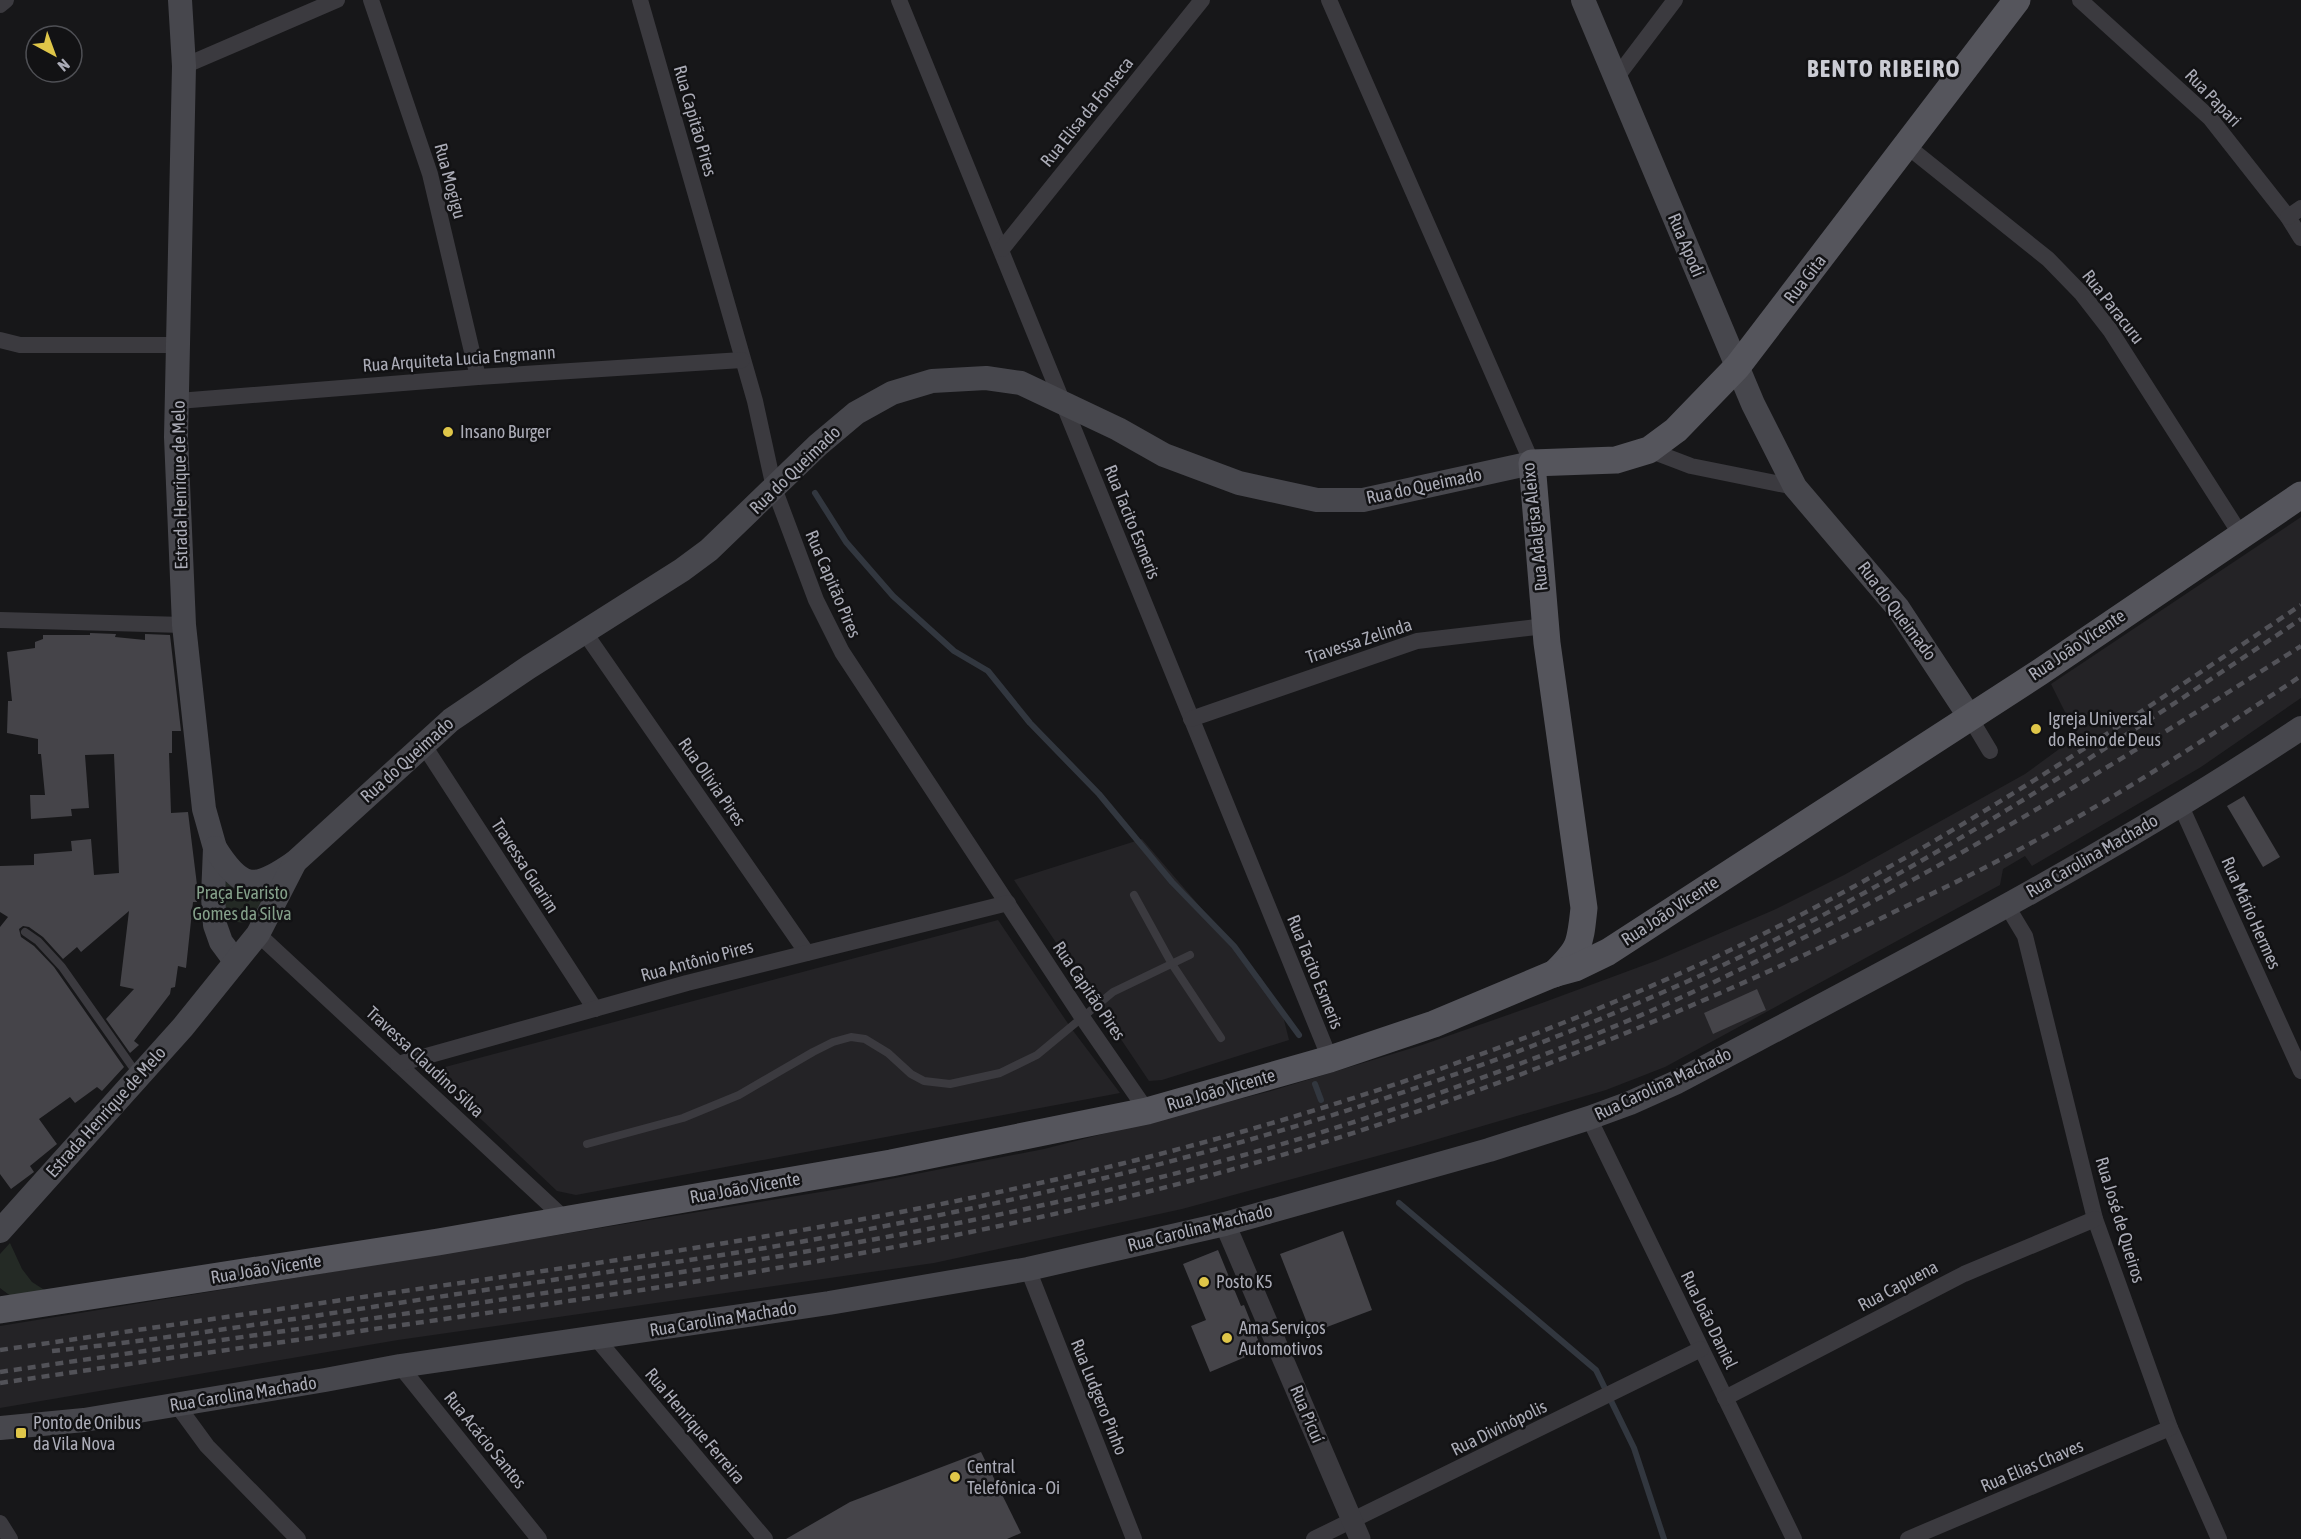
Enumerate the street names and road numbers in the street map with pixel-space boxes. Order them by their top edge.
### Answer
street label: Rua Elisa da Fonseca [1036,53,1137,171]
street label: Rua Capitão Pires [670,63,721,179]
street label: Rua Papari [2181,65,2246,131]
street label: Rua Mogigu [430,141,471,221]
street label: Rua Apodi [1664,210,1709,280]
street label: Rua Gita [1779,250,1830,307]
street label: Rua Paracuru [2078,266,2149,348]
street label: Rua Arquiteta Lucia Engmann [362,341,556,376]
street label: Estrada Henrique de Melo [168,400,191,570]
street label: Rua do Queimado [745,421,844,518]
street label: Rua Tacito Esmeris [1100,462,1165,582]
street label: Rua Adalgisa Aleixo [1517,462,1552,592]
street label: Rua do Queimado [1364,463,1484,508]
street label: Rua Capitão Pires [801,527,866,641]
street label: Rua do Queimado [1854,557,1941,664]
street label: Rua João Vicente [2025,605,2129,685]
street label: Travessa Zelinda [1303,614,1414,667]
street label: Rua do Queimado [356,712,457,807]
street label: Rua Olivia Pires [674,734,750,830]
street label: Rua Carolina Machado [2022,809,2161,902]
street label: Travessa Guarim [487,815,564,917]
street label: Rua Mário Hermes [2217,853,2286,972]
street label: Rua João Vicente [1617,871,1722,950]
street label: Rua Tacito Esmeris [1283,912,1348,1032]
street label: Rua Antônio Pires [638,935,756,986]
street label: Rua Capitão Pires [1049,937,1130,1044]
street label: Travessa Claudino Silva [362,1002,489,1122]
street label: Estrada Henrique de Melo [41,1042,170,1181]
street label: Rua Carolina Machado [1591,1043,1734,1124]
street label: Rua João Vicente [1164,1064,1277,1115]
street label: Rua José de Queiros [2091,1154,2150,1285]
street label: Rua João Vicente [688,1167,802,1208]
street label: Rua Carolina Machado [1125,1199,1274,1256]
street label: Rua João Vicente [209,1249,323,1288]
street label: Rua Capuena [1854,1256,1941,1315]
street label: Rua João Daniel [1677,1267,1742,1372]
street label: Rua Carolina Machado [648,1297,798,1340]
street label: Rua Ludgero Pinho [1067,1336,1132,1458]
street label: Rua Henrique Ferreira [641,1364,750,1488]
street label: Rua Carolina Machado [168,1372,318,1415]
street label: Rua Picuí [1286,1382,1329,1446]
street label: Rua Acácio Santos [440,1387,531,1492]
street label: Rua Divinópolis [1448,1395,1550,1460]
street label: Rua Elias Chaves [1977,1435,2086,1497]

